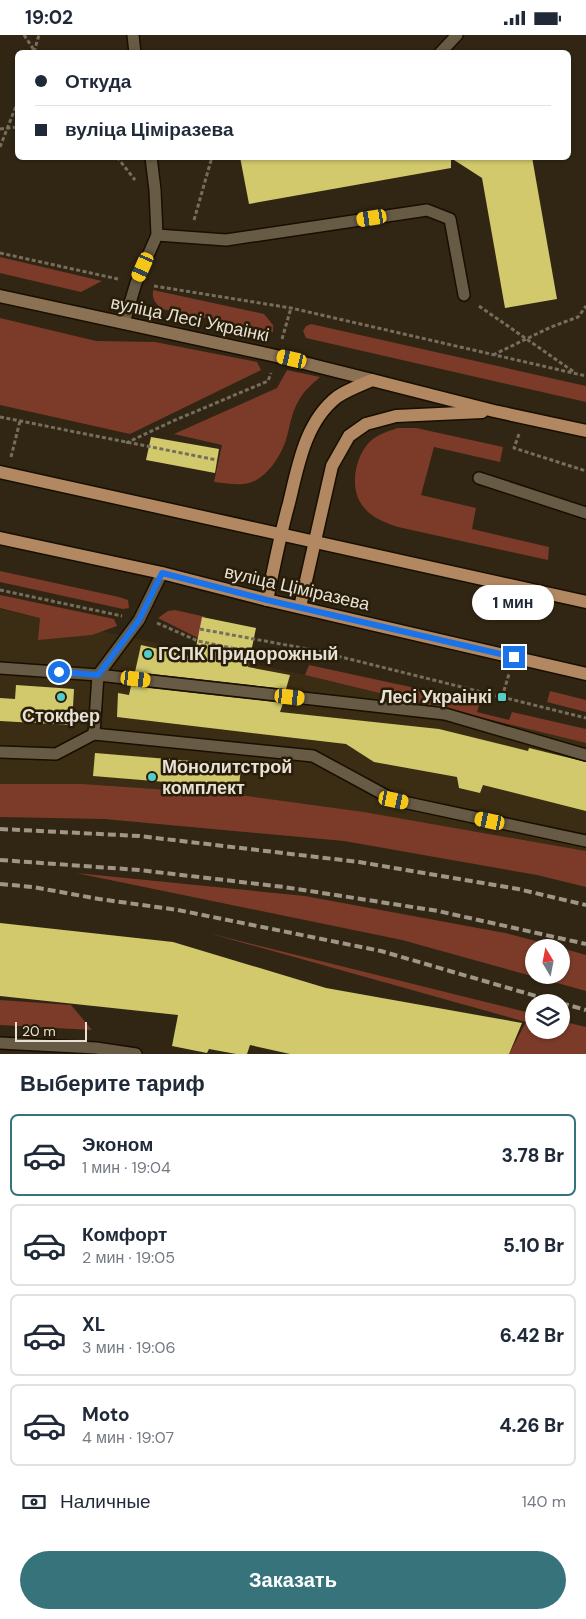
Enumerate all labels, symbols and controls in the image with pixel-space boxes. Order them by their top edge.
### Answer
text: 19:02 [25,5,73,30]
text: Откуда [65,69,131,94]
text: вуліца Ціміразева [65,117,233,142]
car [356,208,387,228]
car [130,250,155,284]
street label: вуліца Лесі Украінкі [109,290,271,348]
car [275,348,308,370]
street label: вуліца Ціміразева [222,560,373,617]
callout: 1 мин [473,585,555,619]
text: 1 мин [493,592,533,613]
place label: ГСПК Придорожный [158,642,338,666]
route end [503,646,525,668]
marker: ГСПК Придорожный [142,648,154,660]
route start [48,661,70,683]
car [120,670,151,688]
place label: Лесі Украінкі [380,685,492,709]
car [274,688,305,706]
marker: Стокфер [55,691,67,703]
marker: Лесі Украінкі [496,691,508,703]
place label: Стокфер [22,704,100,728]
place label: Монолитстрой комплект [162,755,292,800]
marker: Монолитстрой комплект [146,771,158,783]
car [377,790,410,810]
car [473,811,506,831]
north arrow [525,939,570,984]
map controls [525,939,570,1039]
button: layers [525,994,570,1039]
scale bar [15,1019,88,1042]
text: 20 m [22,1022,56,1040]
text: Выберите тариф [20,1069,205,1098]
text: Эконом [82,1132,153,1157]
icon: car [22,1133,67,1178]
text: 3.78 Br [502,1143,564,1168]
text: 1 мин · 19:04 [82,1157,171,1178]
text: Комфорт [82,1222,167,1247]
icon: car [22,1223,67,1268]
text: 5.10 Br [503,1233,564,1258]
text: 2 мин · 19:05 [82,1247,175,1268]
text: XL [82,1312,105,1337]
icon: car [22,1313,67,1358]
text: 6.42 Br [500,1323,564,1348]
text: 3 мин · 19:06 [82,1337,175,1358]
text: Moto [82,1402,130,1427]
icon: car [22,1403,67,1448]
text: 4.26 Br [499,1413,564,1438]
text: 4 мин · 19:07 [82,1427,174,1448]
icon: cash [20,1488,48,1516]
text: Наличные [60,1489,151,1514]
text: 140 m [522,1491,566,1512]
button: Заказать [20,1551,566,1609]

